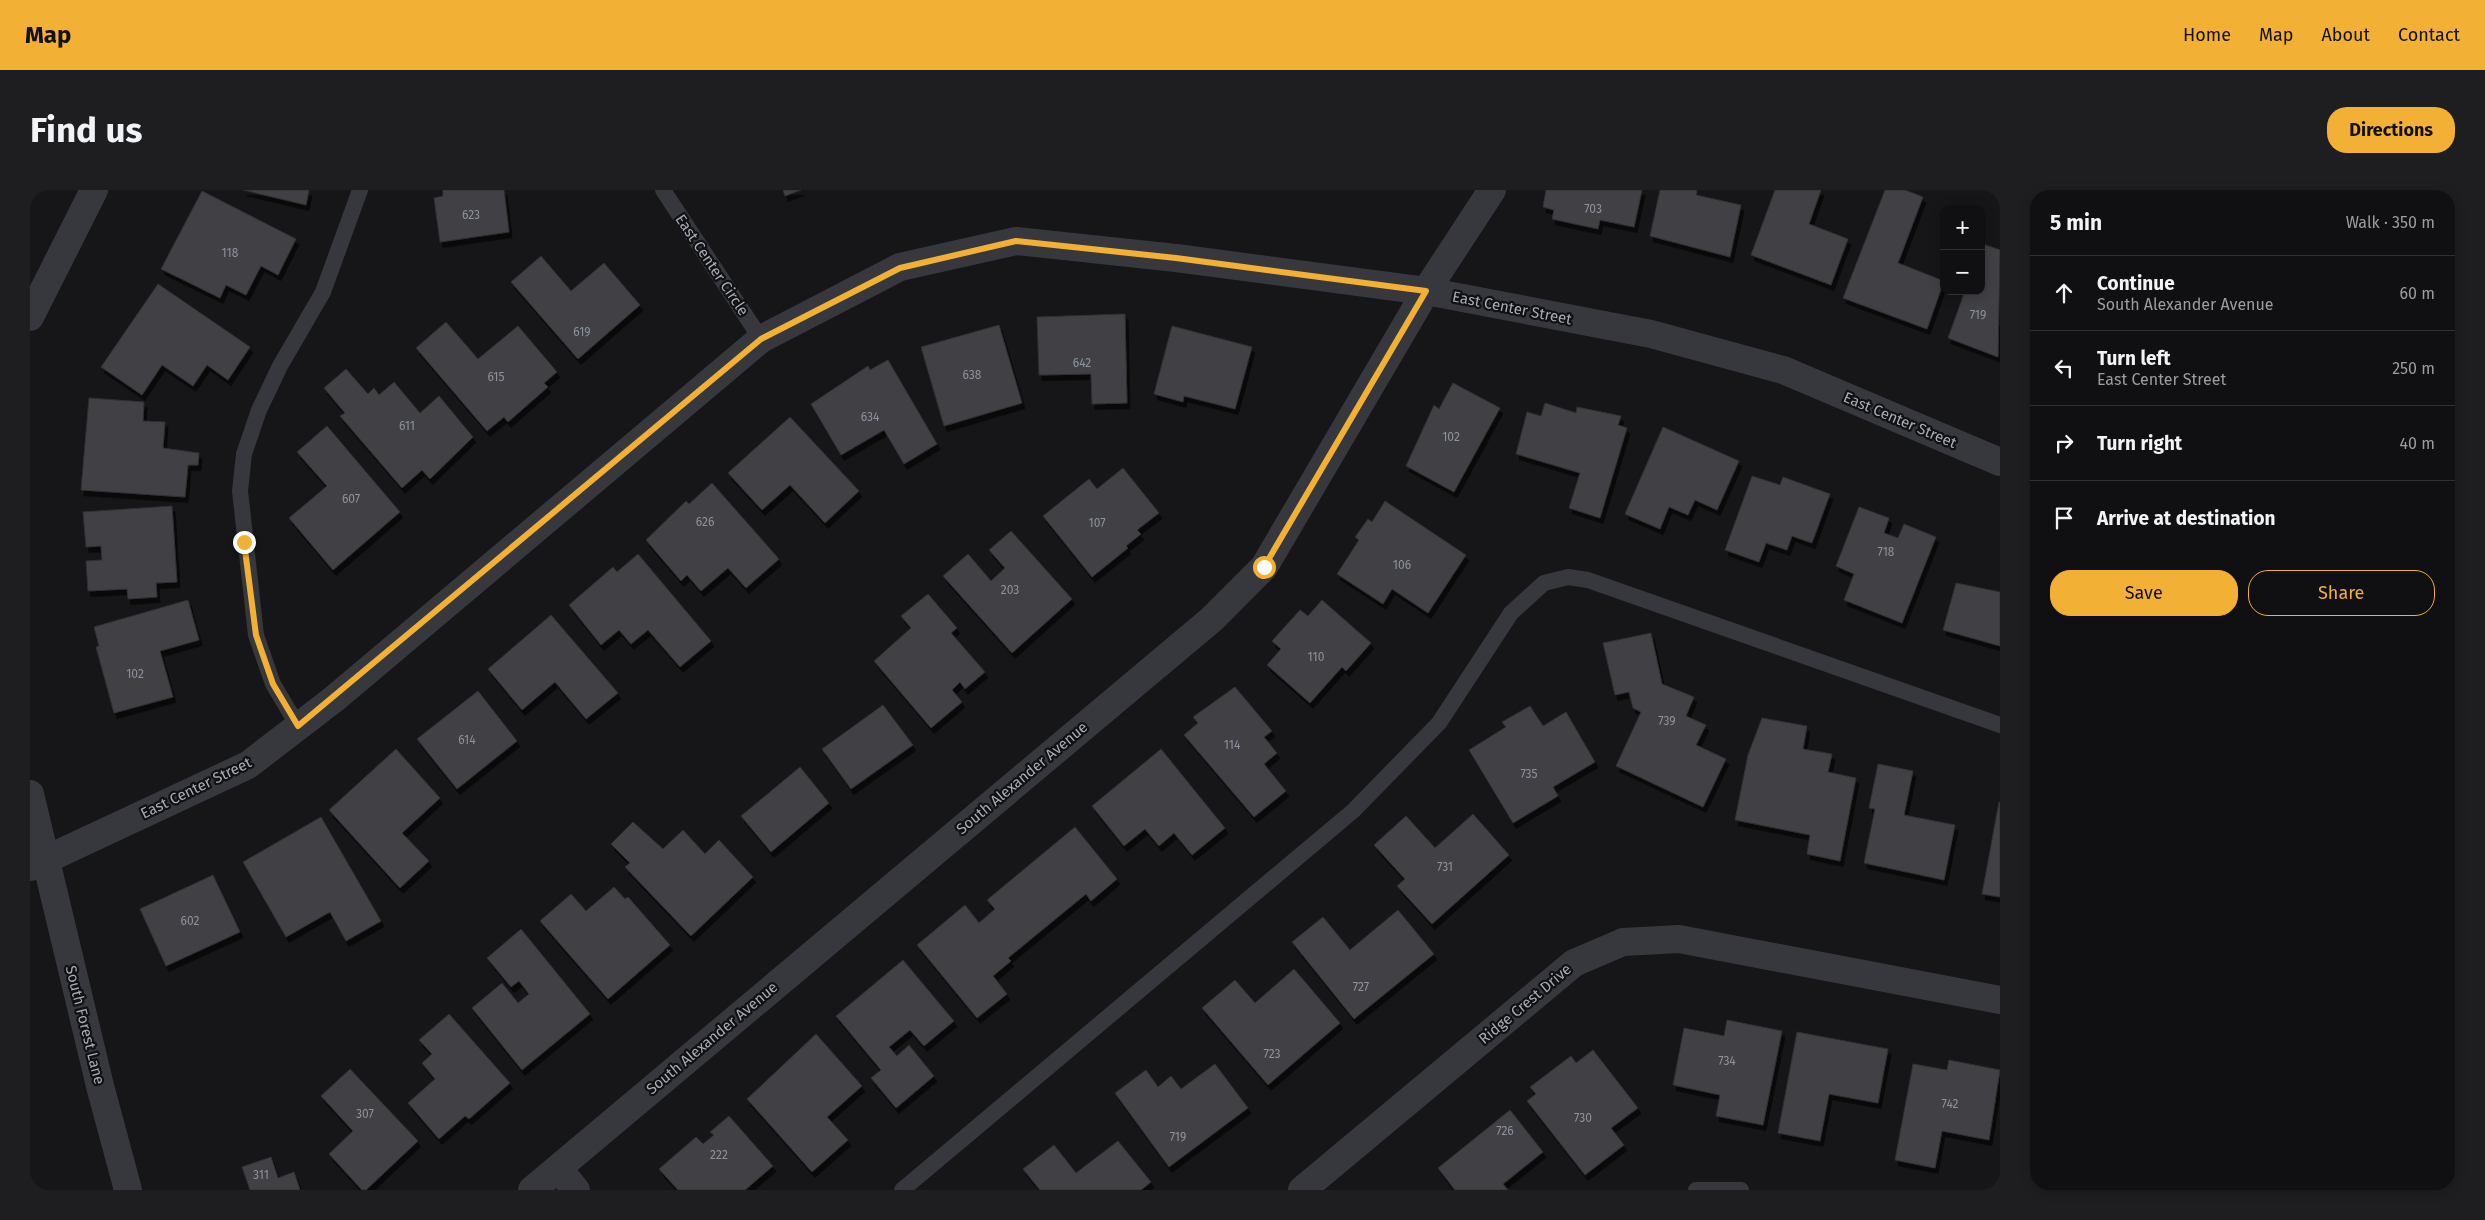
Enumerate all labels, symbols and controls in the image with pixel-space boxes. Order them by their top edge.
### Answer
text: Map [25,21,71,49]
text: Home [2183,24,2231,46]
text: Map [2259,24,2293,46]
text: About [2321,24,2370,46]
text: Contact [2398,24,2460,46]
button: Directions [2327,107,2455,153]
text: Find us [30,109,142,151]
house number: 703 [1584,202,1602,216]
map controls [1940,205,1985,295]
button: + [1940,205,1985,250]
house number: 623 [462,208,480,222]
text: 5 min [2050,210,2102,236]
street label: East Center Circle [672,211,752,319]
text: Walk · 350 m [2346,213,2435,232]
house number: 118 [222,246,239,260]
button: − [1940,250,1985,295]
text: Continue [2097,272,2175,295]
icon: ahead [2050,279,2078,307]
text: 60 m [2400,284,2435,303]
street label: East Center Street [1451,288,1574,329]
text: South Alexander Avenue [2097,295,2274,314]
house number: 719 [1970,308,1986,322]
house number: 619 [573,325,591,339]
text: Turn left [2097,347,2171,370]
icon: left [2050,354,2078,382]
house number: 642 [1073,356,1091,370]
text: 250 m [2392,359,2435,378]
house number: 638 [963,368,982,382]
house number: 615 [487,370,505,384]
text: East Center Street [2097,370,2226,389]
street label: East Center Street [1841,388,1960,452]
house number: 634 [861,410,880,424]
house number: 611 [399,419,415,433]
icon: right [2050,429,2078,457]
house number: 102 [1442,430,1460,444]
text: Turn right [2097,432,2182,455]
text: 40 m [2400,434,2435,453]
house number: 607 [342,492,360,506]
icon: arrive [2050,504,2078,532]
text: Arrive at destination [2097,507,2276,530]
house number: 626 [696,515,714,529]
house number: 107 [1089,516,1105,530]
route end [233,531,256,554]
house number: 718 [1878,545,1895,559]
route start [1253,556,1276,579]
house number: 106 [1393,558,1411,572]
button: Save [2050,570,2238,616]
button: Share [2248,570,2435,616]
house number: 203 [1001,583,1019,597]
house number: 110 [1308,650,1325,664]
house number: 102 [126,667,144,681]
house number: 739 [1658,714,1676,728]
street label: South Alexander Avenue [953,718,1091,838]
house number: 614 [458,733,476,747]
house number: 114 [1224,738,1241,752]
street label: East Center Street [138,753,255,823]
house number: 735 [1520,767,1538,781]
house number: 731 [1437,860,1453,874]
house number: 602 [181,914,200,928]
street label: Ridge Crest Drive [1475,960,1575,1048]
street label: South Forest Lane [62,964,108,1086]
street label: South Alexander Avenue [643,978,781,1098]
house number: 727 [1353,980,1369,994]
house number: 723 [1263,1047,1281,1061]
house number: 734 [1718,1054,1736,1068]
house number: 742 [1942,1097,1959,1111]
house number: 307 [356,1107,374,1121]
house number: 730 [1574,1111,1592,1125]
house number: 726 [1496,1124,1514,1138]
house number: 719 [1170,1130,1186,1144]
house number: 222 [710,1148,728,1162]
house number: 311 [253,1168,269,1182]

